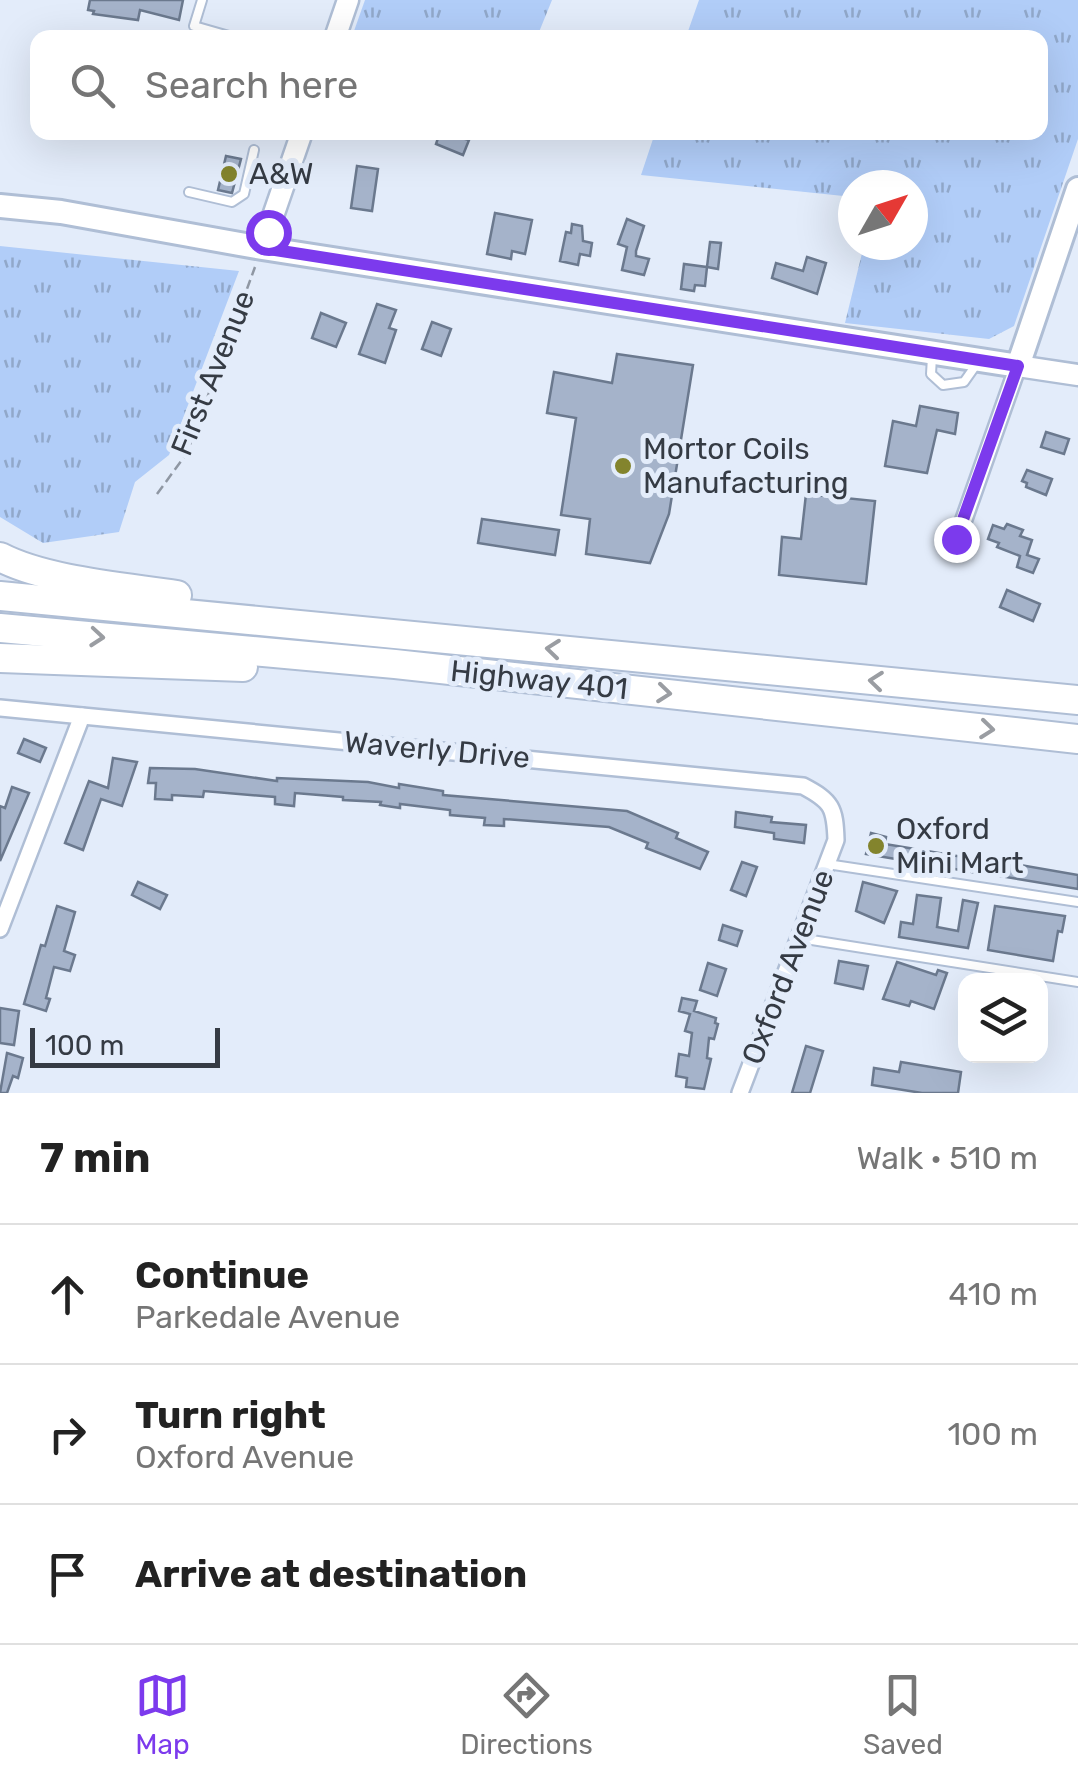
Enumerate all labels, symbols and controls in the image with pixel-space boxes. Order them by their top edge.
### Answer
search box [30,30,1048,140]
icon: search [65,58,120,113]
text: Search here [145,62,358,108]
place label: A&W [249,156,314,192]
marker: A&W [218,163,240,185]
north arrow [838,170,928,260]
route start [246,210,292,256]
street label: First Avenue [164,285,262,461]
place label: Mortor Coils Manufacturing [643,431,849,501]
marker: Mortor Coils Manufacturing [612,455,634,477]
route end [934,517,980,563]
one-way arrow [90,625,106,647]
one-way arrow [545,638,561,660]
street label: Highway 401 [449,653,629,707]
one-way arrow [868,670,884,692]
one-way arrow [657,682,673,703]
one-way arrow [980,718,996,739]
street label: Waverly Drive [343,724,531,776]
place label: Oxford Mini Mart [896,811,1024,881]
marker: Oxford Mini Mart [865,835,887,857]
street label: Oxford Avenue [734,865,842,1069]
map controls [958,973,1048,1063]
button: layers [958,973,1048,1063]
scale bar [30,1023,220,1068]
text: 100 m [45,1029,124,1062]
text: 7 min [40,1133,151,1183]
text: Walk · 510 m [856,1139,1038,1177]
text: Continue [135,1252,309,1298]
icon: ahead [40,1267,95,1322]
text: 410 m [948,1275,1038,1313]
text: Parkedale Avenue [135,1298,400,1336]
text: Turn right [135,1392,326,1438]
icon: right [40,1407,95,1462]
text: 100 m [947,1415,1038,1453]
text: Oxford Avenue [135,1438,354,1476]
icon: arrive [40,1547,95,1602]
text: Arrive at destination [135,1551,527,1597]
tab: Map [135,1668,190,1761]
tab: Directions [460,1668,593,1761]
tab: Saved [863,1668,943,1761]

